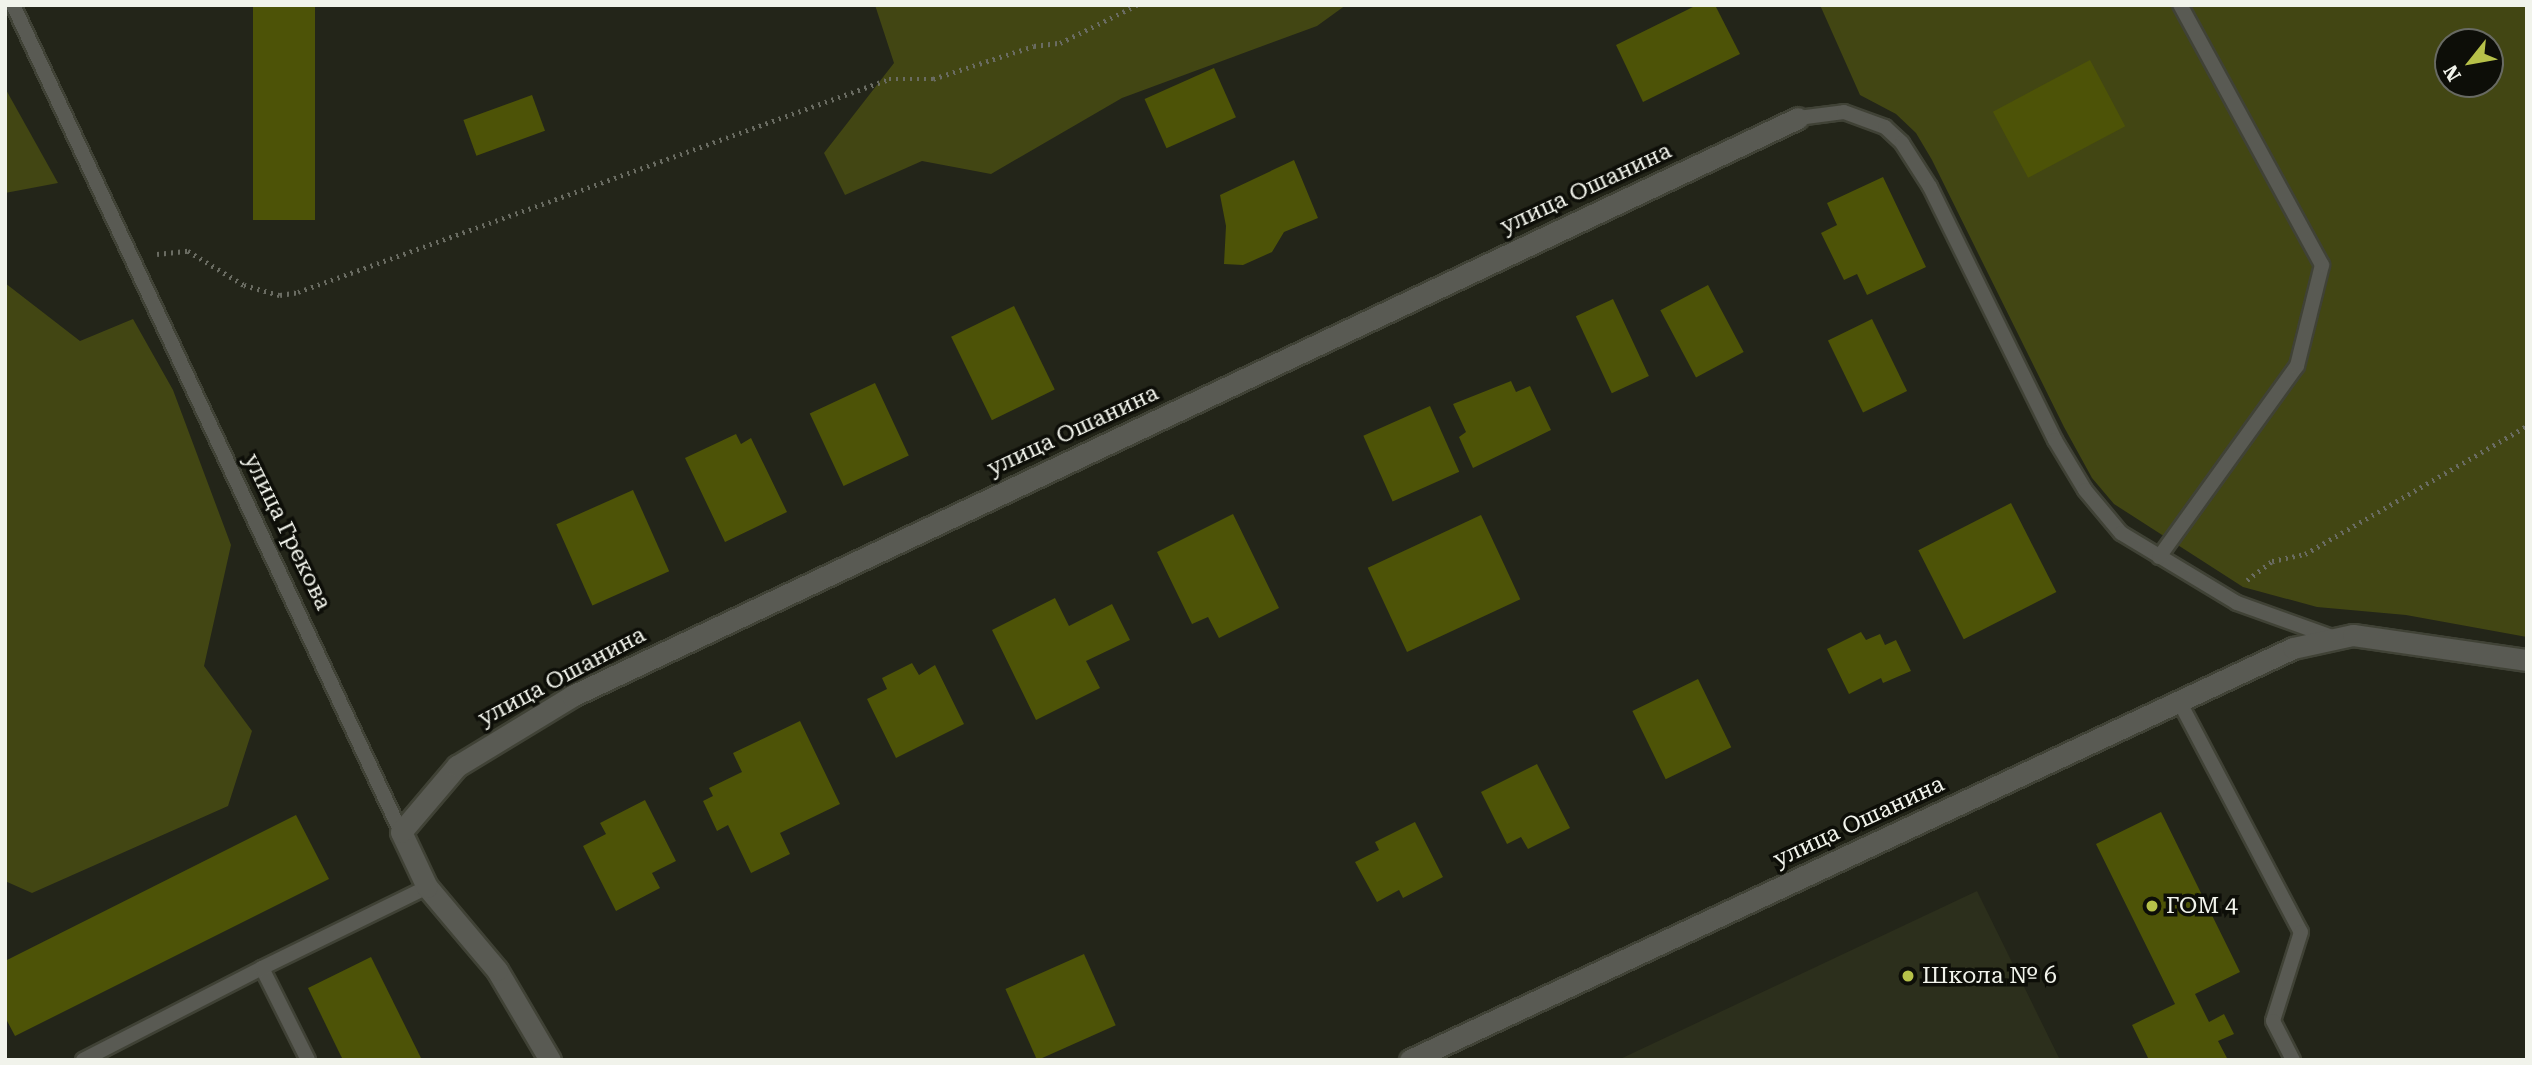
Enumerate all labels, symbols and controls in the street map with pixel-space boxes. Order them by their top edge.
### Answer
north arrow [2434,28,2504,98]
text: N [2439,61,2466,85]
street label: улица Ошанина [1496,137,1676,241]
street label: улица Ошанина [983,379,1163,483]
street label: улица Грекова [237,449,337,615]
street label: улица Ошанина [474,621,650,733]
street label: улица Ошанина [1769,770,1949,874]
place label: ГОМ 4 [2166,892,2238,920]
marker: ГОМ 4 [2144,898,2160,914]
place label: Школа № 6 [1922,962,2057,990]
marker: Школа № 6 [1900,968,1916,984]

